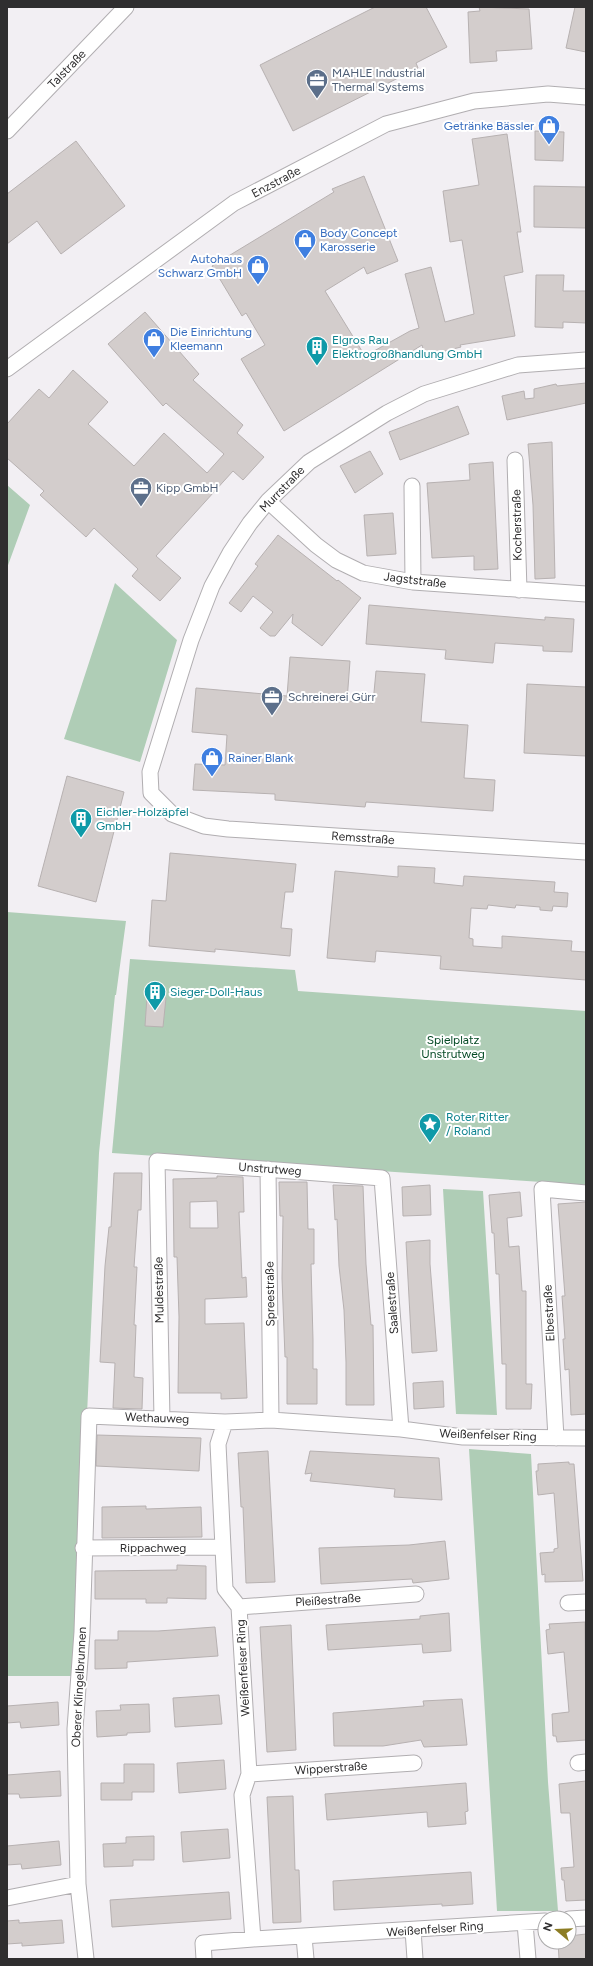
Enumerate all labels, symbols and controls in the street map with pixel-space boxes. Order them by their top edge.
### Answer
street label: Talstraße [45,46,89,91]
place label: MAHLE Industrial Thermal Systems [332,66,425,94]
office icon: MAHLE Industrial Thermal Systems [304,67,330,100]
shop icon: Getränke Bässler [536,113,562,146]
place label: Getränke Bässler [444,119,534,133]
street label: Enzstraße [249,163,303,201]
place label: Body Concept Karosserie [320,226,398,254]
shop icon: Body Concept Karosserie [292,227,318,260]
place label: Autohaus Schwarz GmbH [158,252,242,280]
shop icon: Autohaus Schwarz GmbH [245,253,271,286]
place label: Die Einrichtung Kleemann [170,325,252,353]
shop icon: Die Einrichtung Kleemann [141,326,167,359]
place label: Elgros Rau Elektrogroßhandlung GmbH [332,333,482,361]
building icon: Elgros Rau Elektrogroßhandlung GmbH [304,334,330,367]
street label: Murrstraße [257,463,308,515]
office icon: Kipp GmbH [128,475,154,508]
place label: Kipp GmbH [156,481,219,495]
street label: Kocherstraße [509,489,525,561]
street label: Jagststraße [383,569,448,591]
office icon: Schreinerei Gürr [259,684,285,717]
place label: Schreinerei Gürr [288,690,375,704]
shop icon: Rainer Blank [199,745,225,778]
place label: Rainer Blank [228,751,293,765]
place label: Eichler-Holzäpfel GmbH [96,805,189,833]
building icon: Eichler-Holzäpfel GmbH [68,806,94,839]
street label: Remsstraße [331,829,396,847]
building icon: Sieger-Doll-Haus [142,979,168,1012]
place label: Sieger-Doll-Haus [170,985,263,999]
park label: Spielplatz Unstrutweg [421,1033,485,1061]
place label: Roter Ritter / Roland [446,1110,509,1138]
place icon: Roter Ritter / Roland [417,1111,443,1144]
street label: Unstrutweg [238,1160,302,1178]
street label: Muldestraße [151,1256,167,1323]
street label: Spreestraße [262,1261,278,1327]
street label: Saalestraße [383,1271,401,1335]
street label: Elbestraße [540,1284,557,1342]
street label: Wethauweg [125,1410,189,1426]
street label: Weißenfelser Ring [439,1426,537,1444]
street label: Rippachweg [120,1541,186,1555]
street label: Pleißestraße [295,1591,362,1609]
street label: Weißenfelser Ring [233,1619,253,1717]
street label: Oberer Klingelbrunnen [69,1626,89,1748]
street label: Wipperstraße [294,1758,368,1778]
north arrow [537,1910,577,1950]
street label: Weißenfelser Ring [386,1919,484,1939]
text: N [540,1921,556,1933]

